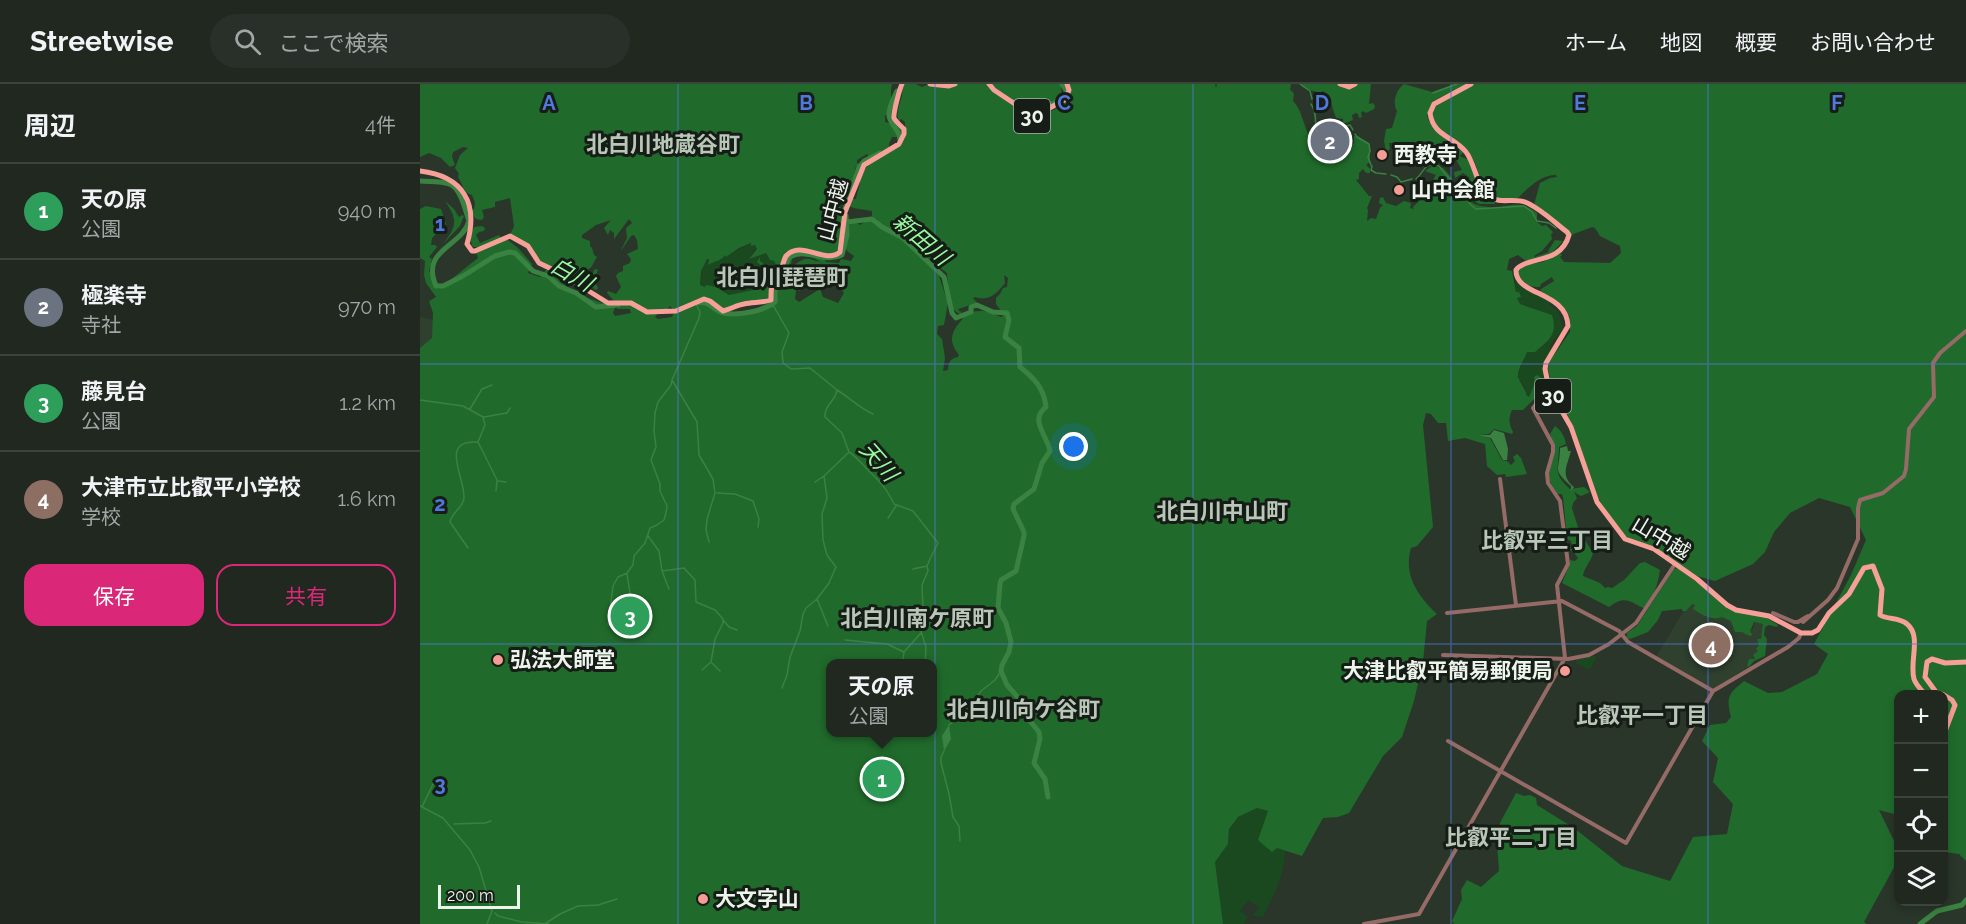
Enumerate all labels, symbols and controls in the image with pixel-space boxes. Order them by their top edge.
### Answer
search box [210,14,630,68]
text: Streetwise [30,25,174,58]
icon: search [231,25,264,58]
text: ここで検索 [279,30,389,56]
text: ホーム [1565,30,1627,55]
text: 地図 [1660,30,1702,55]
text: 概要 [1735,30,1777,55]
text: お問い合わせ [1810,30,1936,55]
text: A [542,91,556,115]
text: B [799,91,813,115]
text: C [1057,91,1071,115]
text: D [1315,91,1329,115]
text: E [1574,91,1586,115]
text: F [1831,91,1843,115]
road number: 30 [1014,99,1050,133]
text: 周辺 [24,111,76,141]
text: 4件 [365,113,396,137]
pin: 2 [1310,118,1350,164]
district label: 北白川地蔵谷町 [586,131,740,157]
place label: 西教寺 [1394,142,1457,167]
marker: 西教寺 [1375,148,1389,162]
street label: 山中越 [812,176,853,244]
place label: 山中会館 [1411,177,1495,202]
marker: 山中会館 [1392,183,1406,197]
text: 天の原 [81,186,147,212]
text: 1 [39,199,48,223]
text: 940 m [338,199,396,223]
water label: 新田川 [889,208,957,272]
text: 1 [435,212,445,236]
text: 公園 [81,217,121,241]
water label: 白川 [546,252,599,297]
district label: 北白川琵琶町 [716,264,848,290]
text: 極楽寺 [81,282,147,308]
text: 2 [38,295,49,319]
text: 970 m [338,295,396,319]
text: 寺社 [81,313,121,337]
text: 藤見台 [81,378,147,404]
road number: 30 [1535,379,1571,413]
text: 3 [38,391,49,415]
text: 1.2 km [339,391,396,415]
text: 公園 [81,409,121,433]
your location [1059,432,1088,461]
water label: 天川 [855,436,905,488]
text: 大津市立比叡平小学校 [81,474,301,500]
text: 4 [38,487,49,511]
text: 1.6 km [338,487,396,511]
text: 2 [434,492,446,516]
district label: 北白川中山町 [1156,498,1288,524]
text: 学校 [81,505,121,529]
street label: 山中越 [1628,511,1695,565]
district label: 比叡平三丁目 [1481,527,1613,553]
button: 保存 [24,564,204,626]
button: 共有 [216,564,396,626]
pin: 3 [610,594,650,638]
district label: 北白川南ケ原町 [840,605,994,631]
pin: 4 [1692,622,1730,668]
place label: 弘法大師堂 [510,647,615,672]
marker: 弘法大師堂 [491,653,505,667]
place label: 大津比叡平簡易郵便局 [1343,658,1553,683]
popup [826,659,937,737]
marker: 大津比叡平簡易郵便局 [1558,664,1572,678]
text: 天の原 [848,673,915,699]
map controls [1894,690,1948,906]
button: + [1894,690,1948,744]
district label: 北白川向ケ谷町 [946,696,1100,722]
district label: 比叡平一丁目 [1576,702,1708,728]
text: 公園 [848,704,888,728]
button: − [1894,744,1948,798]
pin: 1 [862,756,902,802]
text: 3 [434,772,446,796]
button: locate [1894,798,1948,852]
district label: 比叡平二丁目 [1445,824,1577,850]
button: layers [1894,852,1948,906]
scale bar [438,882,520,910]
text: 200 m [447,886,494,905]
place label: 大文字山 [715,886,799,911]
marker: 大文字山 [696,892,710,906]

